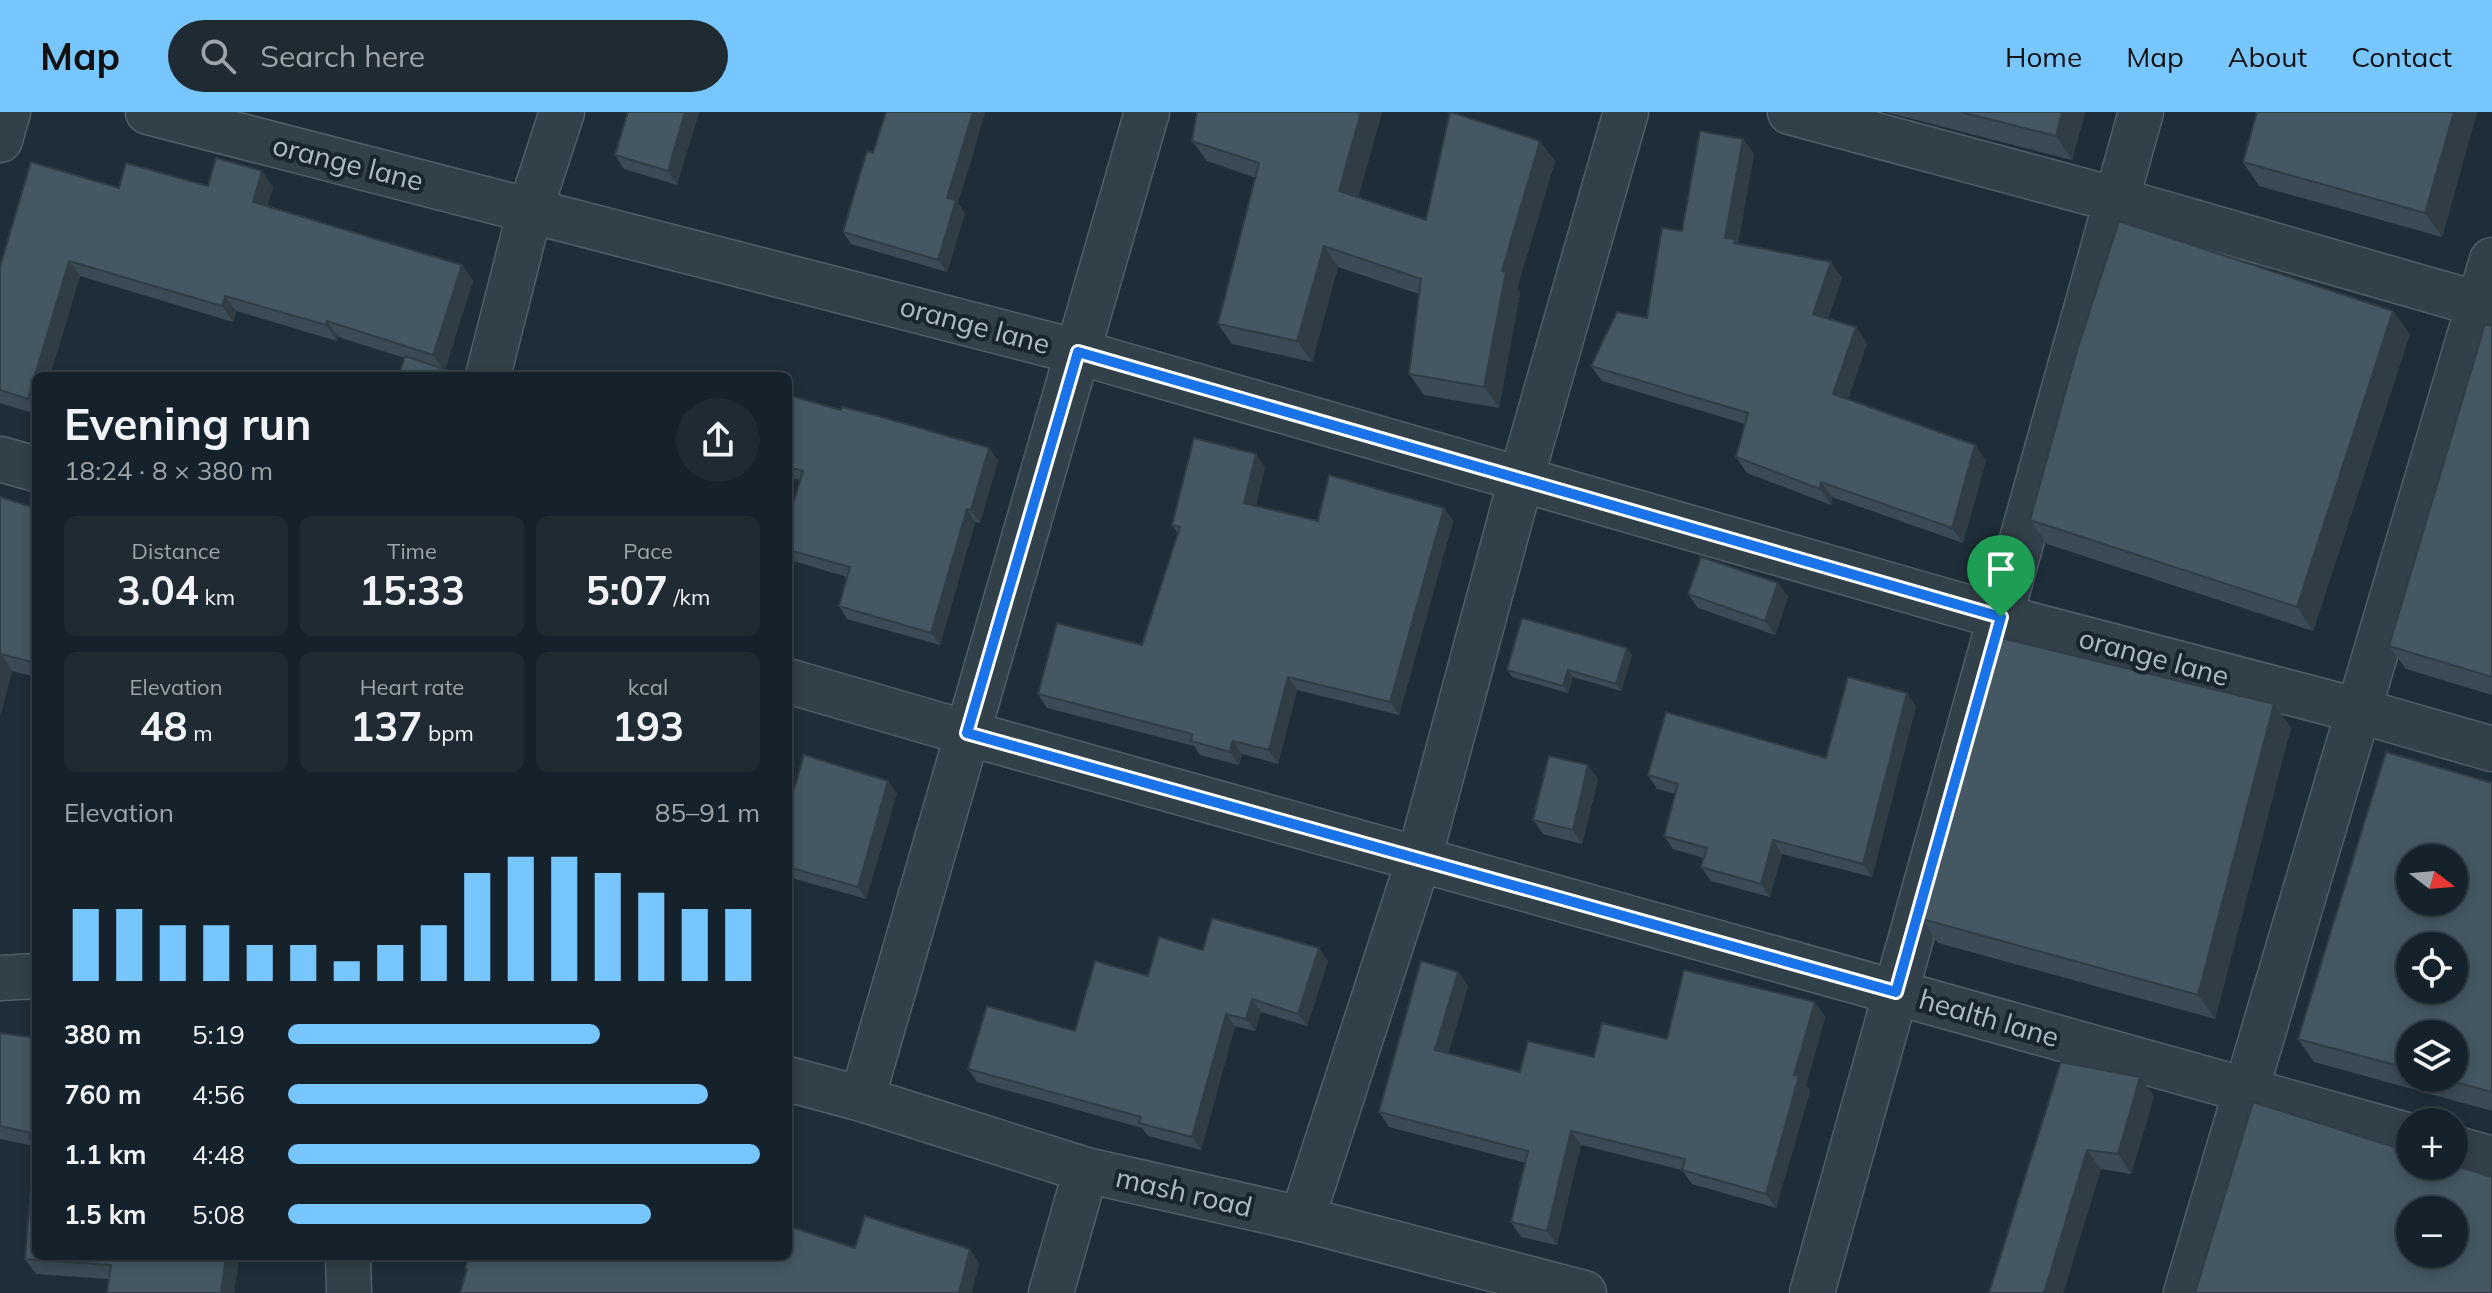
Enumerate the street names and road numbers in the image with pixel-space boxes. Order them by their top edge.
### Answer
street label: orange lane [269,127,427,198]
street label: orange lane [896,288,1054,361]
street label: orange lane [2075,620,2233,693]
street label: health lane [1915,981,2063,1054]
street label: mash road [1113,1159,1256,1224]

